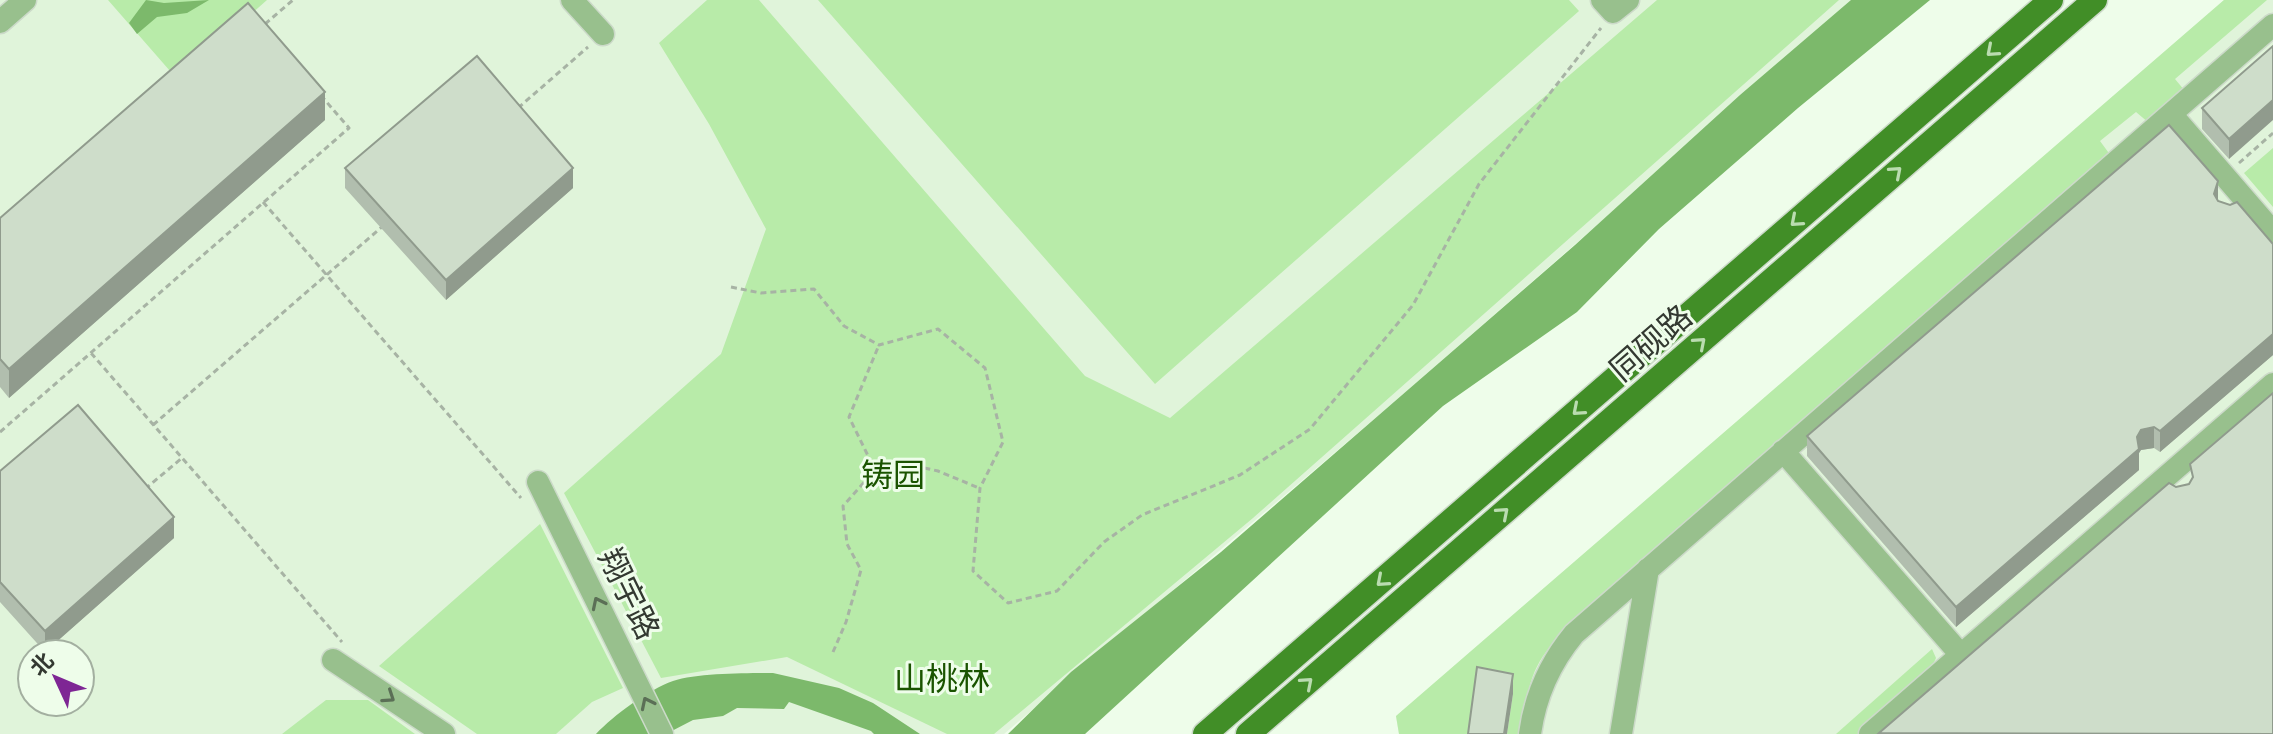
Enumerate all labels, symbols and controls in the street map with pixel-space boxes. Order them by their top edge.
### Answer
one-way arrow [1987,41,2002,56]
one-way arrow [1887,167,1902,182]
one-way arrow [1791,212,1805,226]
street label: 同砚路 [1600,294,1702,392]
one-way arrow [1690,338,1705,352]
one-way arrow [1573,400,1588,415]
park label: 铸园 [861,452,925,498]
one-way arrow [1494,508,1509,523]
street label: 翔宇路 [587,541,671,647]
one-way arrow [1377,571,1391,585]
one-way arrow [592,596,607,611]
north arrow [16,638,96,718]
text: 北 [22,645,61,683]
park label: 山桃林 [894,656,990,702]
one-way arrow [1297,678,1312,693]
one-way arrow [380,687,394,702]
one-way arrow [641,697,657,712]

